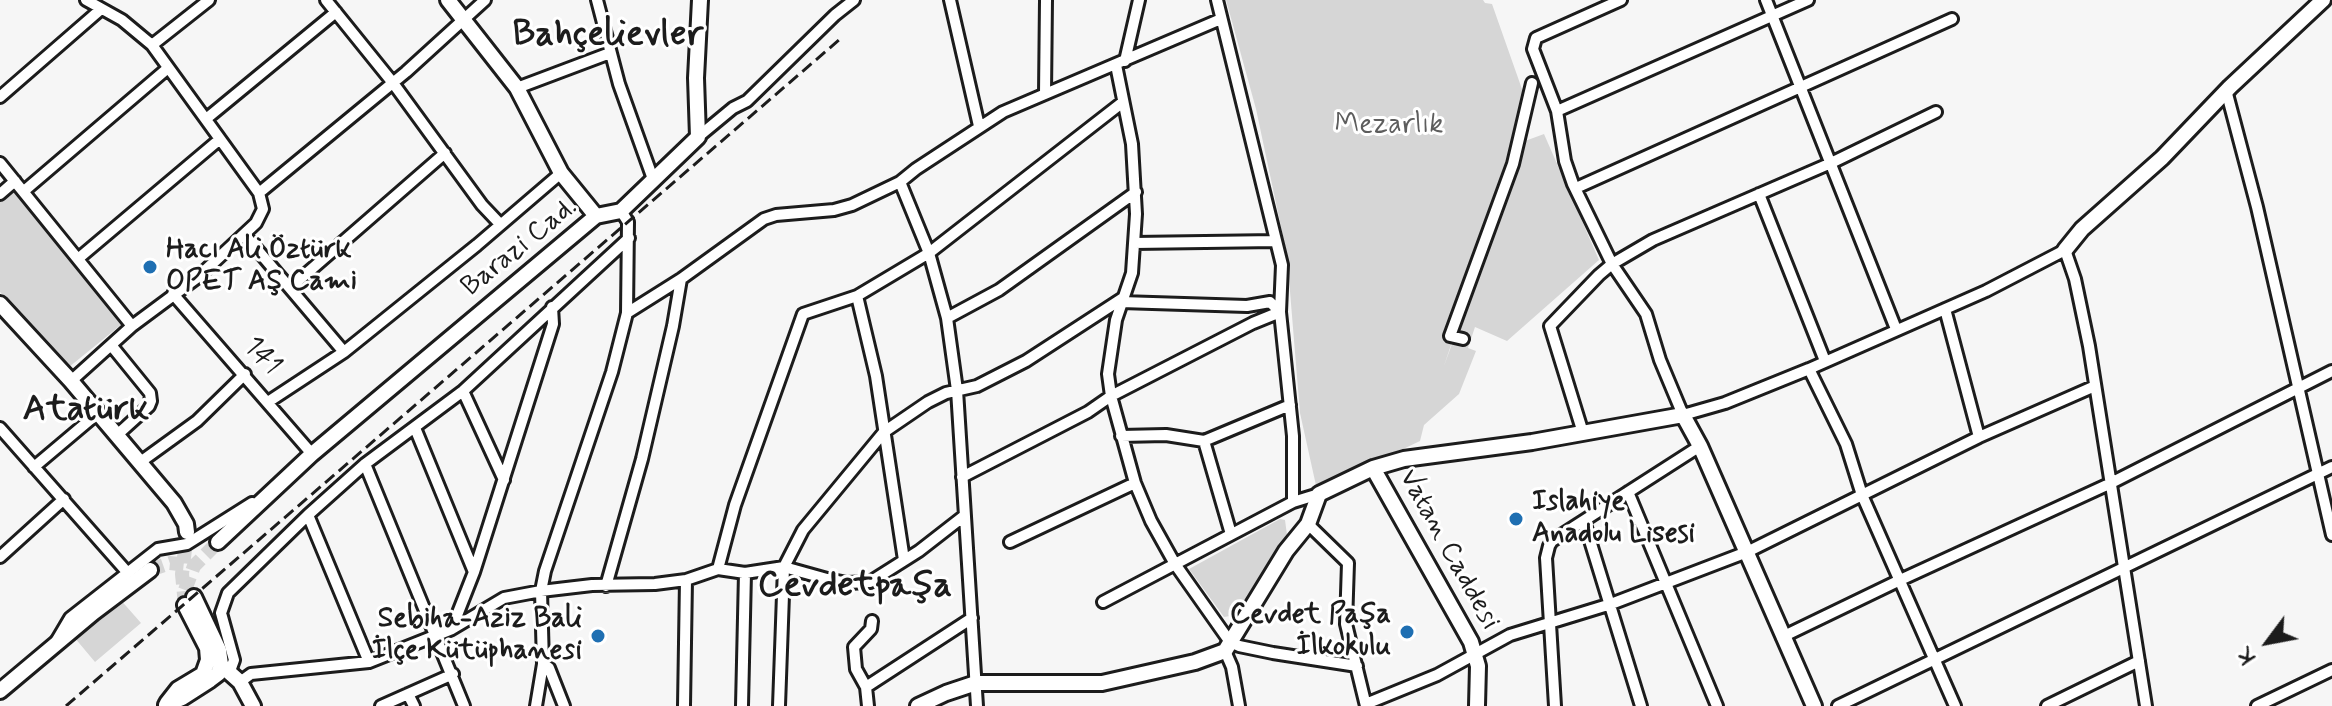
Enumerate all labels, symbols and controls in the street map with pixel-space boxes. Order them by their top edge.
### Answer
district label: Bahçelievler [513,14,703,58]
park label: Mezarlık [1334,109,1444,143]
street label: Barazi Cad. [455,191,585,305]
place label: Hacı Ali Öztürk OPET AŞ Cami [166,234,357,300]
marker: Hacı Ali Öztürk OPET AŞ Cami [141,258,159,276]
street label: 141 [235,331,287,383]
district label: Atatürk [23,389,149,433]
street label: Vatan Caddesi [1390,464,1506,636]
place label: Islahiye Anadolu Lisesi [1532,486,1695,552]
marker: Islahiye Anadolu Lisesi [1507,510,1525,528]
district label: Cevdetpaşa [758,565,952,609]
place label: Cevdet Paşa İlkokulu [1230,599,1391,665]
north arrow [2228,602,2308,682]
place label: Sebiha-Aziz Bali İlçe Kütüphanesi [372,603,582,669]
marker: Cevdet Paşa İlkokulu [1398,623,1416,641]
marker: Sebiha-Aziz Bali İlçe Kütüphanesi [589,627,607,645]
text: K [2232,641,2264,669]

